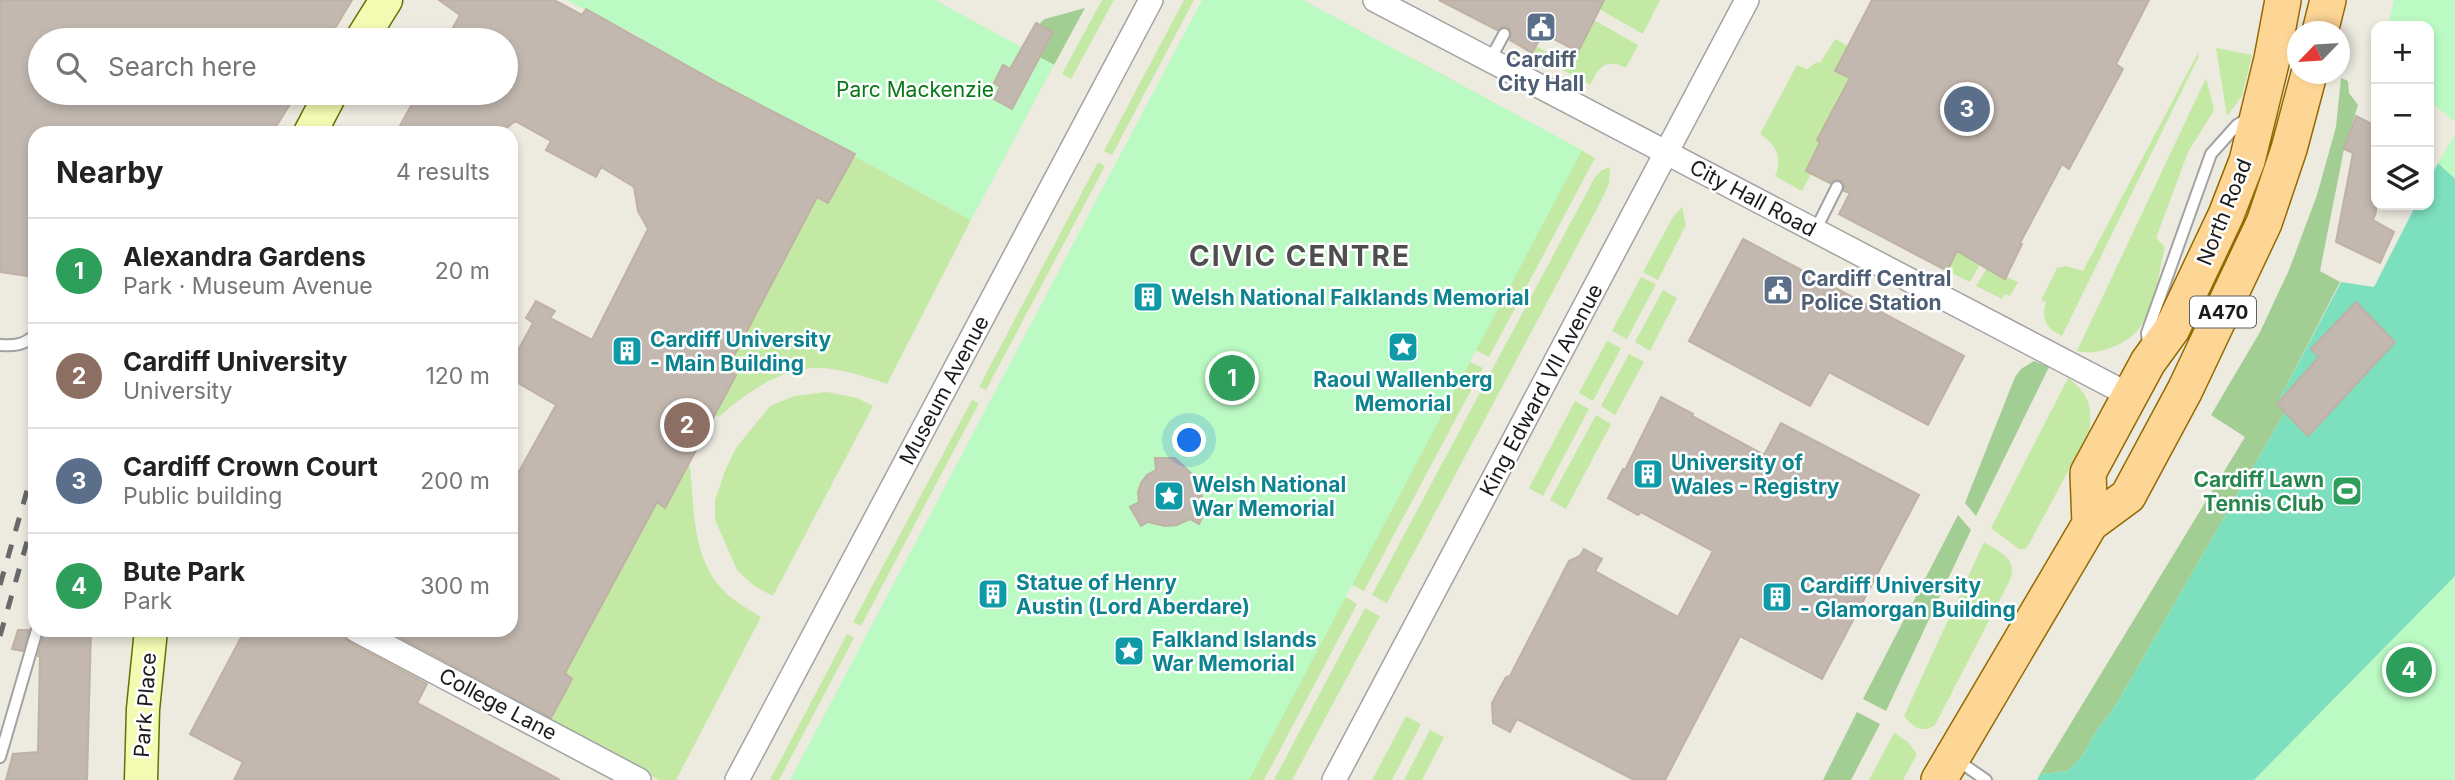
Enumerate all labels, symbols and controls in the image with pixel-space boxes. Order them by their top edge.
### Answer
public building icon: Cardiff City Hall [1524,10,1558,44]
north arrow [2287,21,2350,84]
map controls [2371,21,2434,210]
button: + [2371,21,2434,84]
search box [28,28,518,105]
place label: Cardiff City Hall [1498,47,1584,96]
icon: search [52,48,90,86]
text: Search here [108,51,257,82]
park label: Parc Mackenzie [836,77,994,102]
pin: 3 [1944,83,1990,135]
button: − [2371,84,2434,147]
button: layers [2371,147,2434,210]
text: Nearby [56,154,164,190]
street label: City Hall Road [1686,154,1820,242]
street label: North Road [2191,155,2257,269]
text: 4 results [396,158,490,186]
district label: CIVIC CENTRE [1189,239,1411,273]
text: Alexandra Gardens [123,241,366,272]
text: 1 [74,257,84,285]
text: 20 m [435,257,490,285]
place label: Cardiff Central Police Station [1801,266,1951,315]
text: Park · Museum Avenue [123,272,373,300]
public building icon: Cardiff Central Police Station [1761,273,1795,307]
building icon: Welsh National Falklands Memorial [1131,280,1165,314]
street label: King Edward VII Avenue [1474,280,1608,500]
place label: Welsh National Falklands Memorial [1171,285,1530,310]
road number: A470 [2190,296,2256,328]
street label: Museum Avenue [894,311,994,469]
place label: Cardiff University - Main Building [650,327,832,376]
place icon: Raoul Wallenberg Memorial [1386,330,1420,364]
building icon: Cardiff University - Main Building [610,334,644,368]
text: Cardiff University [123,346,347,377]
pin: 1 [1209,352,1255,404]
text: 2 [72,362,86,390]
text: 120 m [425,362,490,390]
place label: Raoul Wallenberg Memorial [1313,367,1493,416]
text: University [123,377,232,405]
pin: 2 [664,399,710,451]
your location [1172,423,1206,457]
place label: University of Wales - Registry [1671,450,1840,499]
text: Cardiff Crown Court [123,451,378,482]
building icon: University of Wales - Registry [1631,457,1665,491]
text: 3 [72,467,86,495]
text: 200 m [420,467,490,495]
place label: Cardiff Lawn Tennis Club [2193,467,2324,516]
place label: Welsh National War Memorial [1192,472,1346,521]
sports icon: Cardiff Lawn Tennis Club [2330,474,2364,508]
place icon: Welsh National War Memorial [1152,479,1186,513]
text: Public building [123,482,282,510]
text: Bute Park [123,556,245,587]
place label: Statue of Henry Austin (Lord Aberdare) [1016,570,1250,619]
text: 4 [71,572,87,600]
text: 300 m [420,572,490,600]
place label: Cardiff University - Glamorgan Building [1800,573,2016,622]
building icon: Statue of Henry Austin (Lord Aberdare) [976,577,1010,611]
building icon: Cardiff University - Glamorgan Building [1760,580,1794,614]
text: Park [123,587,172,615]
place label: Falkland Islands War Memorial [1152,627,1317,676]
place icon: Falkland Islands War Memorial [1112,634,1146,668]
pin: 4 [2386,644,2432,696]
street label: Park Place [129,652,161,758]
street label: College Lane [435,663,561,745]

